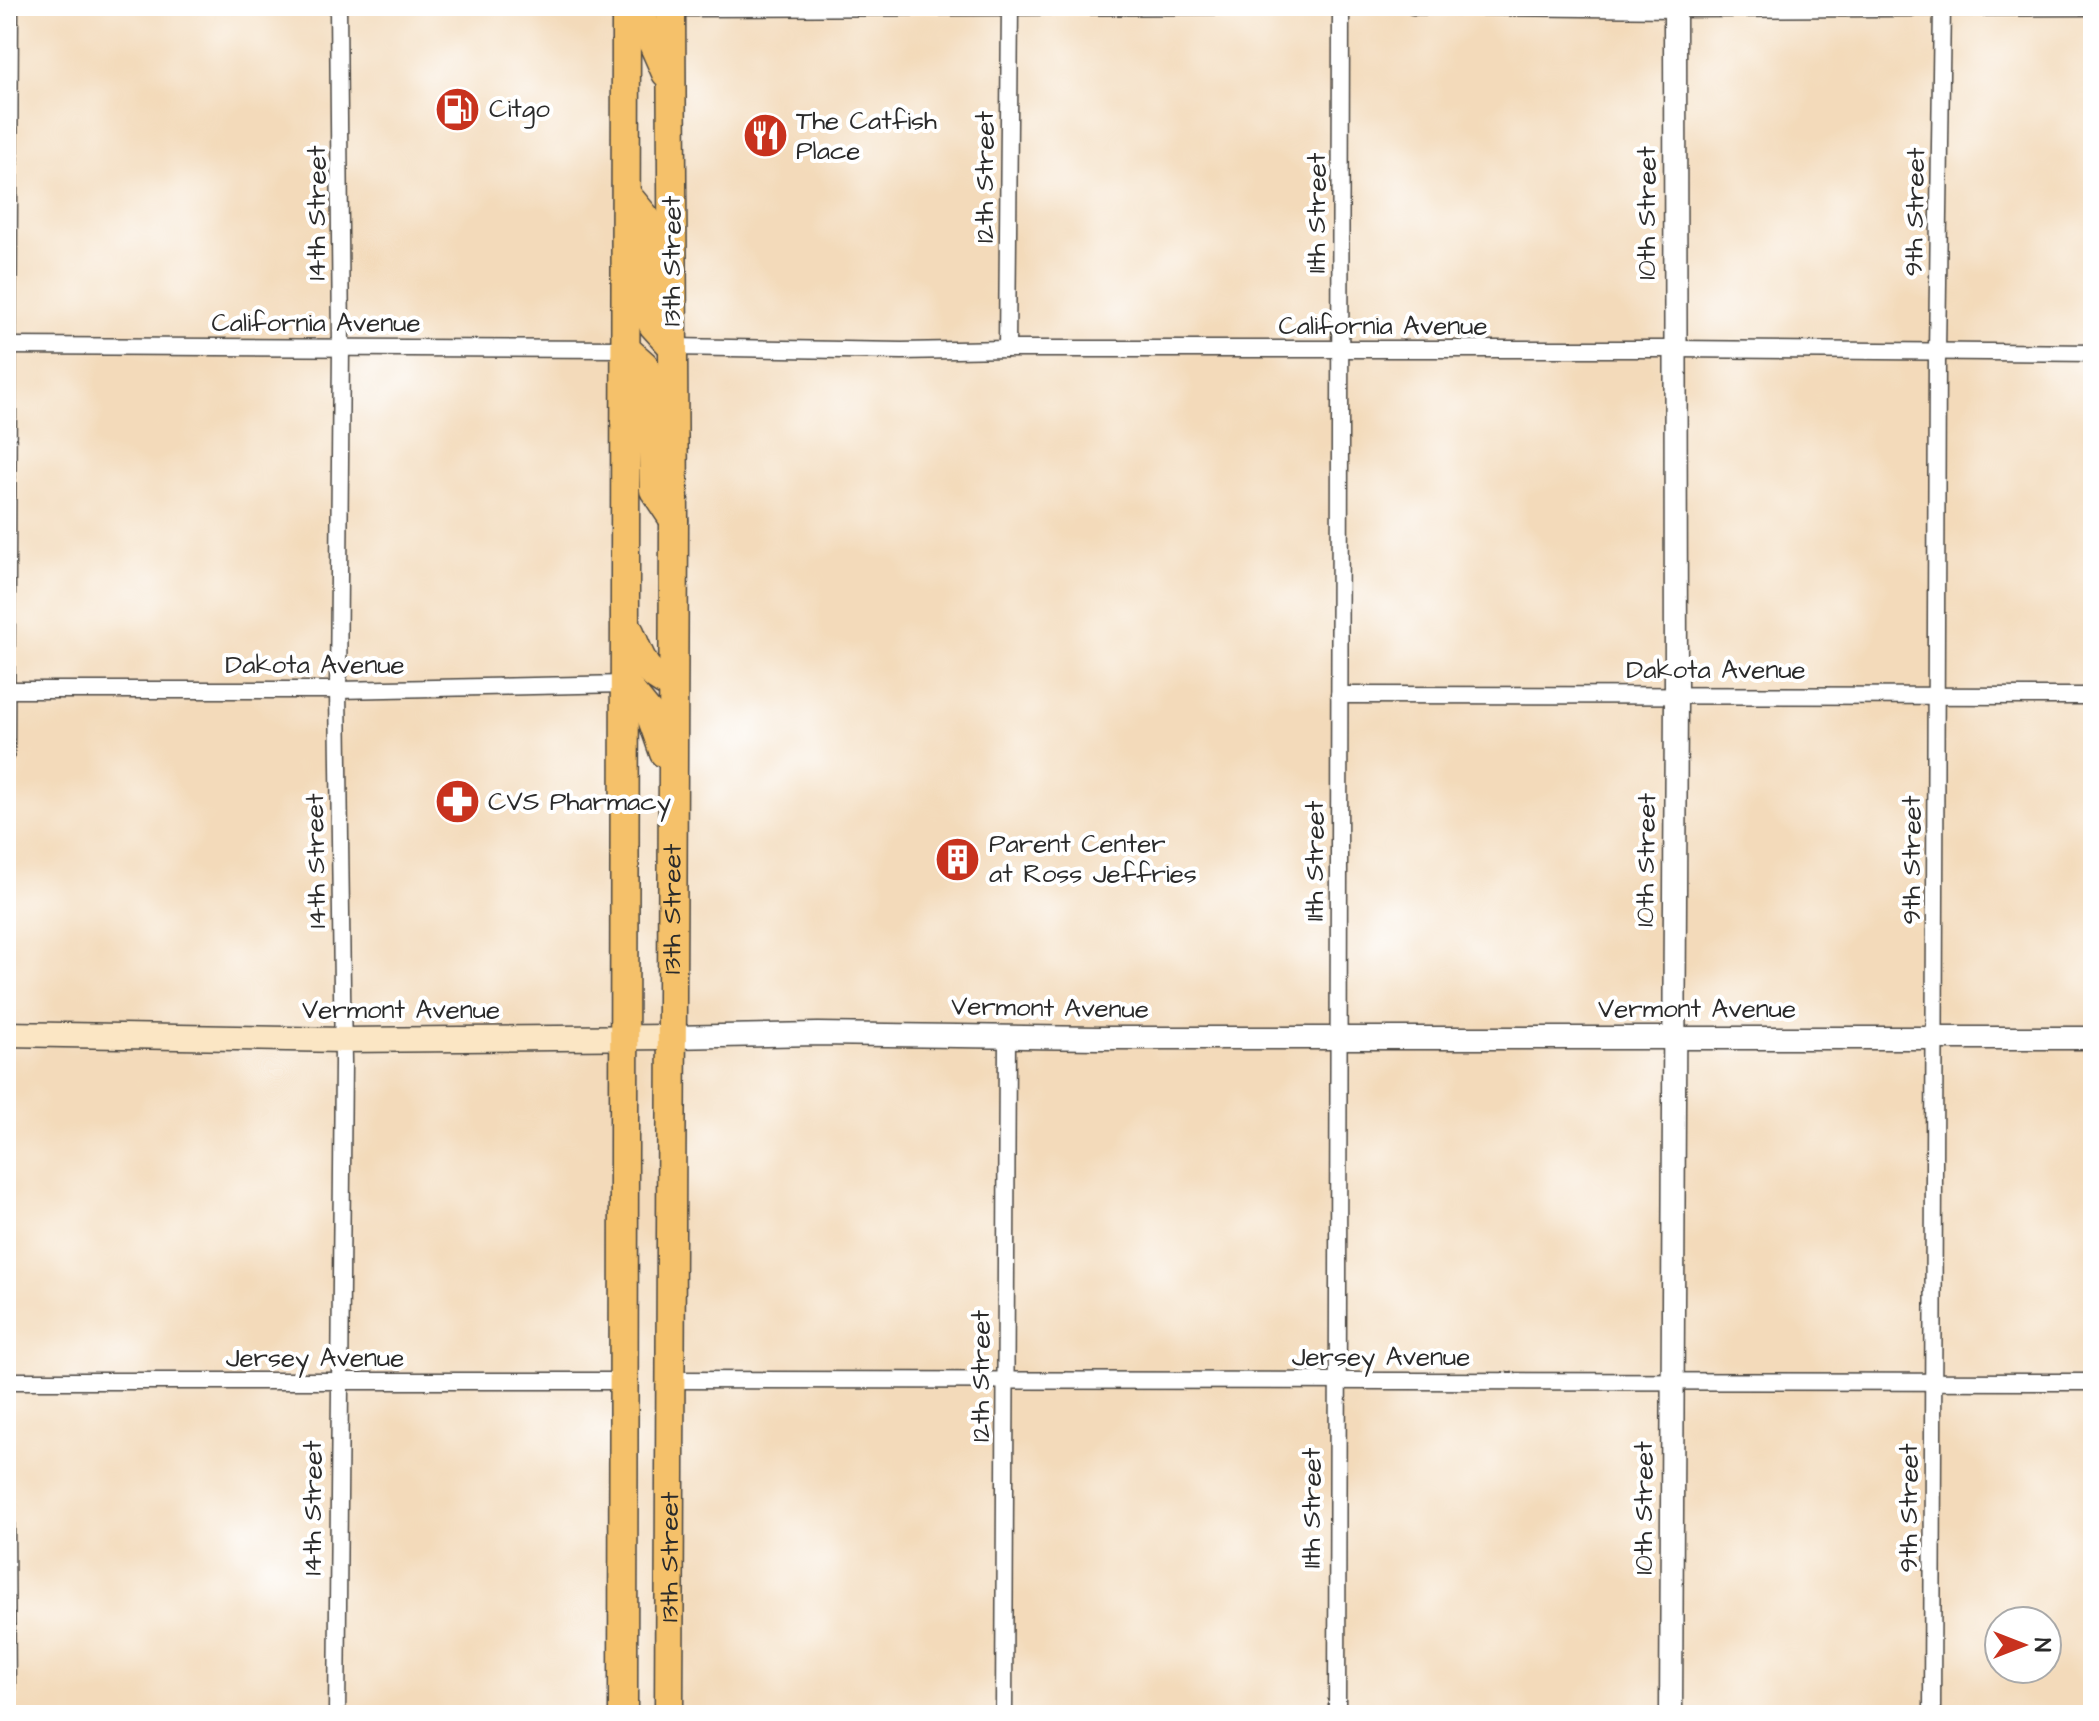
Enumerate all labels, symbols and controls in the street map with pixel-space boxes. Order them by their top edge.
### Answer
fuel station icon: Citgo [434,85,482,133]
place label: Citgo [489,91,550,129]
place label: The Catfish Place [796,103,937,169]
street label: 12th Street [967,110,1003,243]
restaurant icon: The Catfish Place [741,112,789,160]
street label: 14th Street [299,145,335,281]
street label: 10th Street [1629,146,1665,280]
street label: 9th Street [1896,147,1934,277]
street label: 11th Street [1299,152,1335,273]
street label: 13th Street [654,195,690,326]
street label: California Avenue [211,305,421,341]
street label: California Avenue [1278,308,1488,344]
street label: Dakota Avenue [225,647,405,683]
street label: Dakota Avenue [1626,652,1806,688]
pharmacy icon: CVS Pharmacy [433,778,481,826]
place label: CVS Pharmacy [488,784,671,822]
street label: 10th Street [1627,792,1665,927]
street label: 14th Street [297,793,335,929]
street label: 9th Street [1894,795,1930,924]
street label: 11th Street [1297,800,1333,921]
place label: Parent Center at Ross Jeffries [989,826,1197,892]
building icon: Parent Center at Ross Jeffries [934,835,982,883]
street label: 13th Street [654,843,691,974]
street label: Vermont Avenue [951,988,1149,1028]
street label: Vermont Avenue [1598,991,1796,1027]
street label: Vermont Avenue [302,992,500,1028]
street label: 12th Street [963,1309,999,1442]
street label: Jersey Avenue [1292,1339,1470,1377]
street label: Jersey Avenue [226,1340,404,1378]
street label: 14th Street [295,1440,331,1576]
street label: 10th Street [1626,1441,1662,1575]
street label: 9th Street [1891,1443,1927,1572]
street label: 11th Street [1294,1447,1330,1568]
street label: 13th Street [651,1491,688,1622]
north arrow [1983,1605,2063,1685]
text: N [2026,1638,2057,1652]

